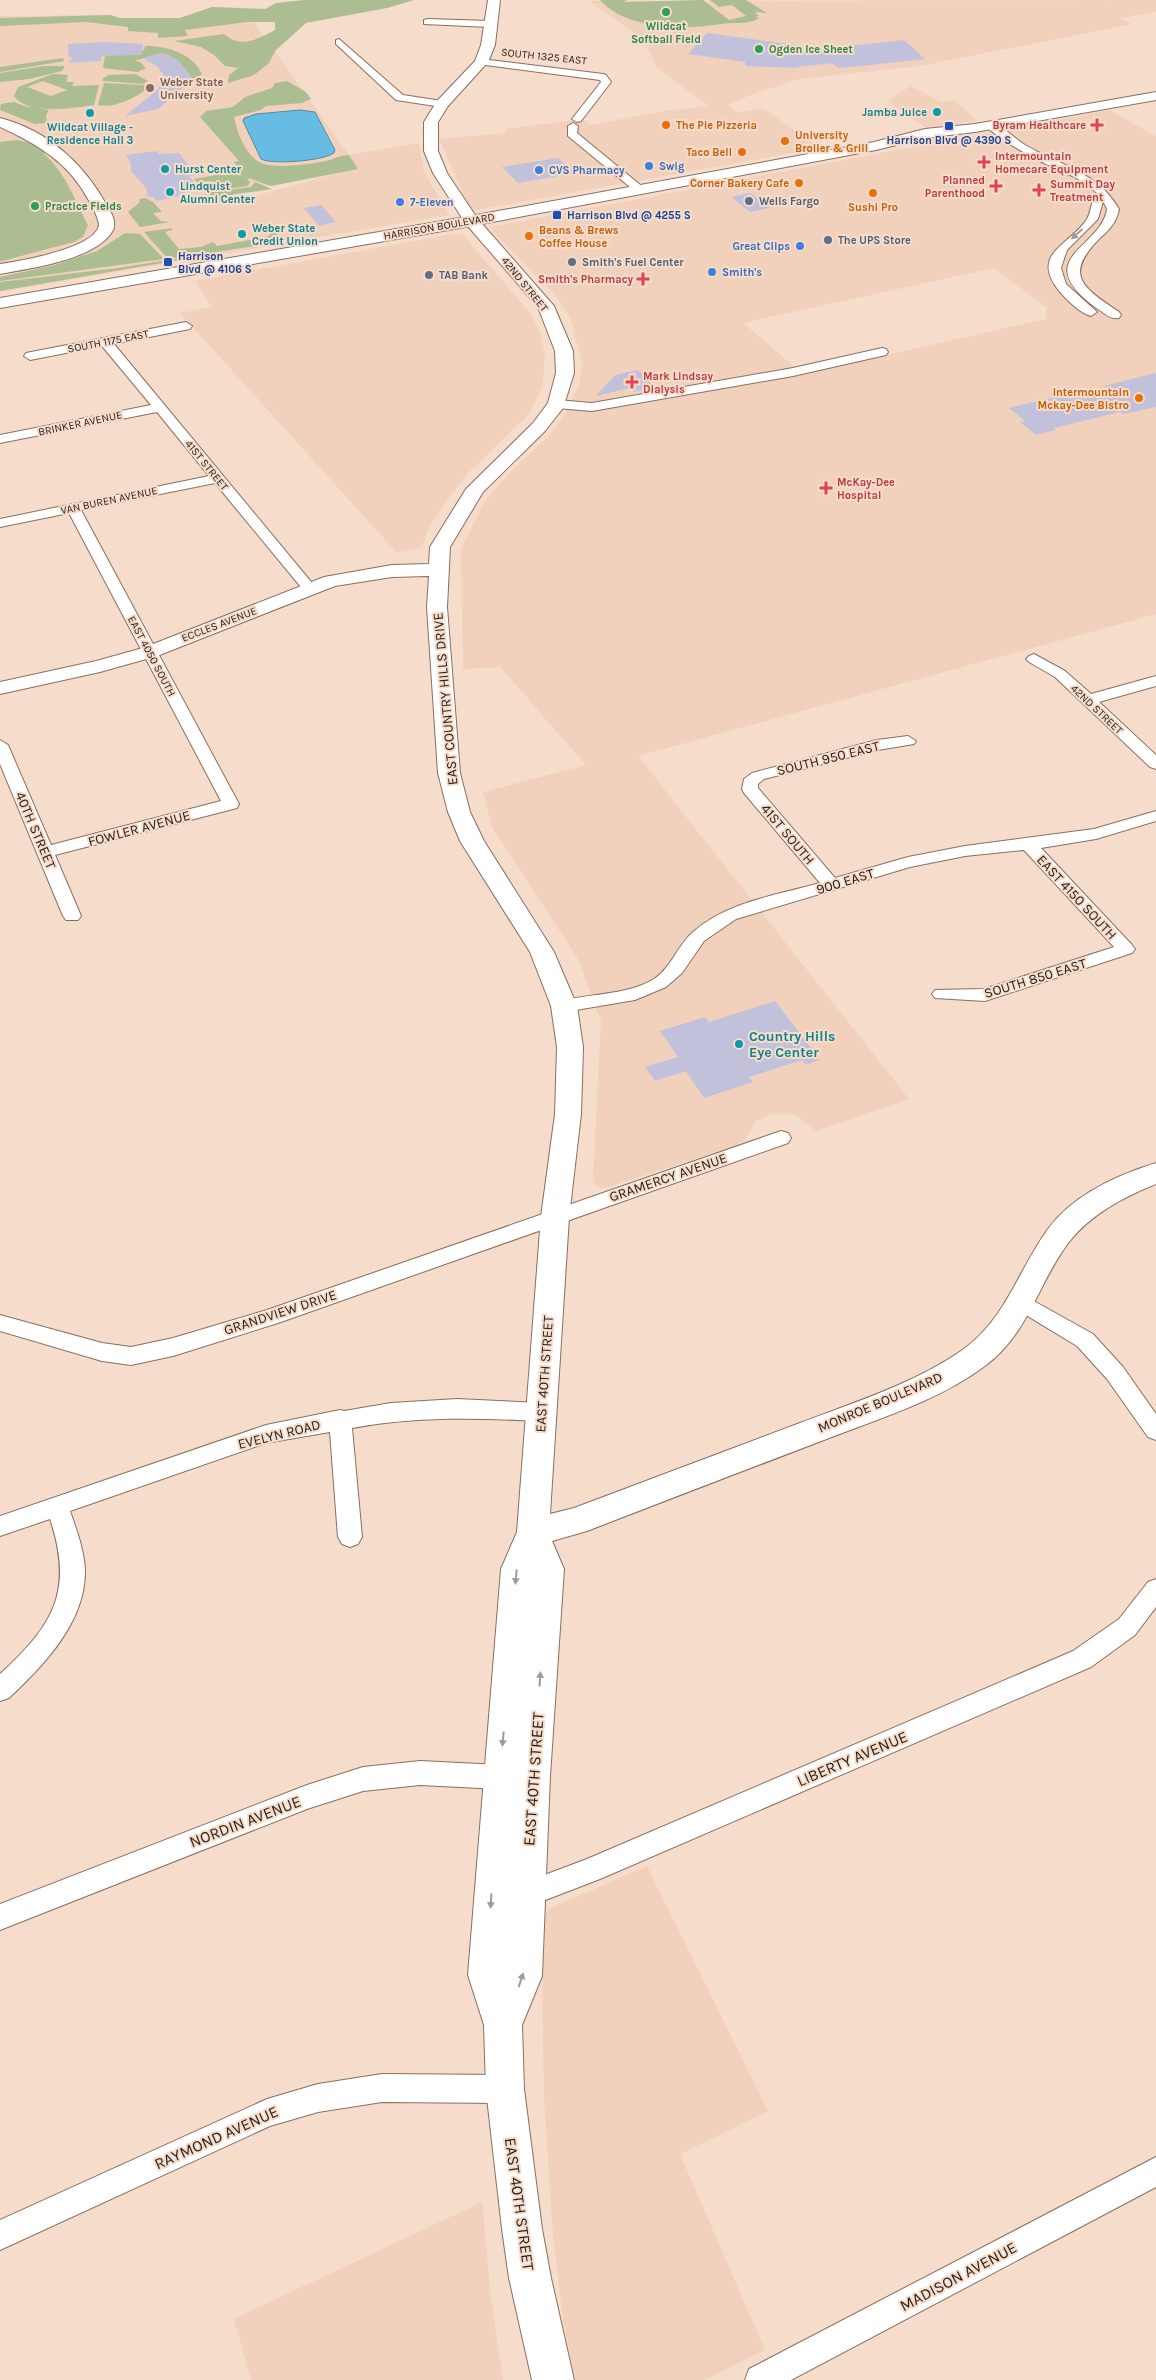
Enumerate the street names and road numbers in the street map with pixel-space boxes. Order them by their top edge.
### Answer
street label: SOUTH 1325 EAST [500,46,588,68]
street label: HARRISON BOULEVARD [382,210,496,243]
street label: 42ND STREET [499,254,551,315]
street label: SOUTH 1175 EAST [66,327,150,356]
street label: BRINKER AVENUE [37,408,123,439]
street label: 41ST STREET [182,437,231,494]
street label: VAN BUREN AVENUE [60,484,159,517]
street label: ECCLES AVENUE [180,604,259,645]
street label: EAST COUNTRY HILLS DRIVE [429,612,462,786]
street label: EAST 4050 SOUTH [125,614,178,699]
street label: 42ND STREET [1068,682,1126,737]
street label: SOUTH 950 EAST [775,737,881,779]
street label: 40TH STREET [12,789,60,872]
street label: 41ST SOUTH [757,800,818,868]
street label: FOWLER AVENUE [86,807,192,850]
street label: EAST 4150 SOUTH [1033,851,1120,943]
street label: 900 EAST [814,865,876,898]
street label: SOUTH 850 EAST [982,955,1088,1002]
street label: GRAMERCY AVENUE [607,1149,729,1206]
street label: GRANDVIEW DRIVE [222,1286,339,1339]
street label: EAST 40TH STREET [532,1315,557,1433]
street label: MONROE BOULEVARD [815,1368,945,1436]
street label: EVELYN ROAD [236,1416,322,1453]
street label: EAST 40TH STREET [519,1711,548,1847]
street label: LIBERTY AVENUE [794,1727,910,1790]
street label: NORDIN AVENUE [187,1791,304,1851]
street label: RAYMOND AVENUE [151,2102,281,2173]
street label: EAST 40TH STREET [501,2136,538,2272]
street label: MADISON AVENUE [897,2238,1020,2315]

